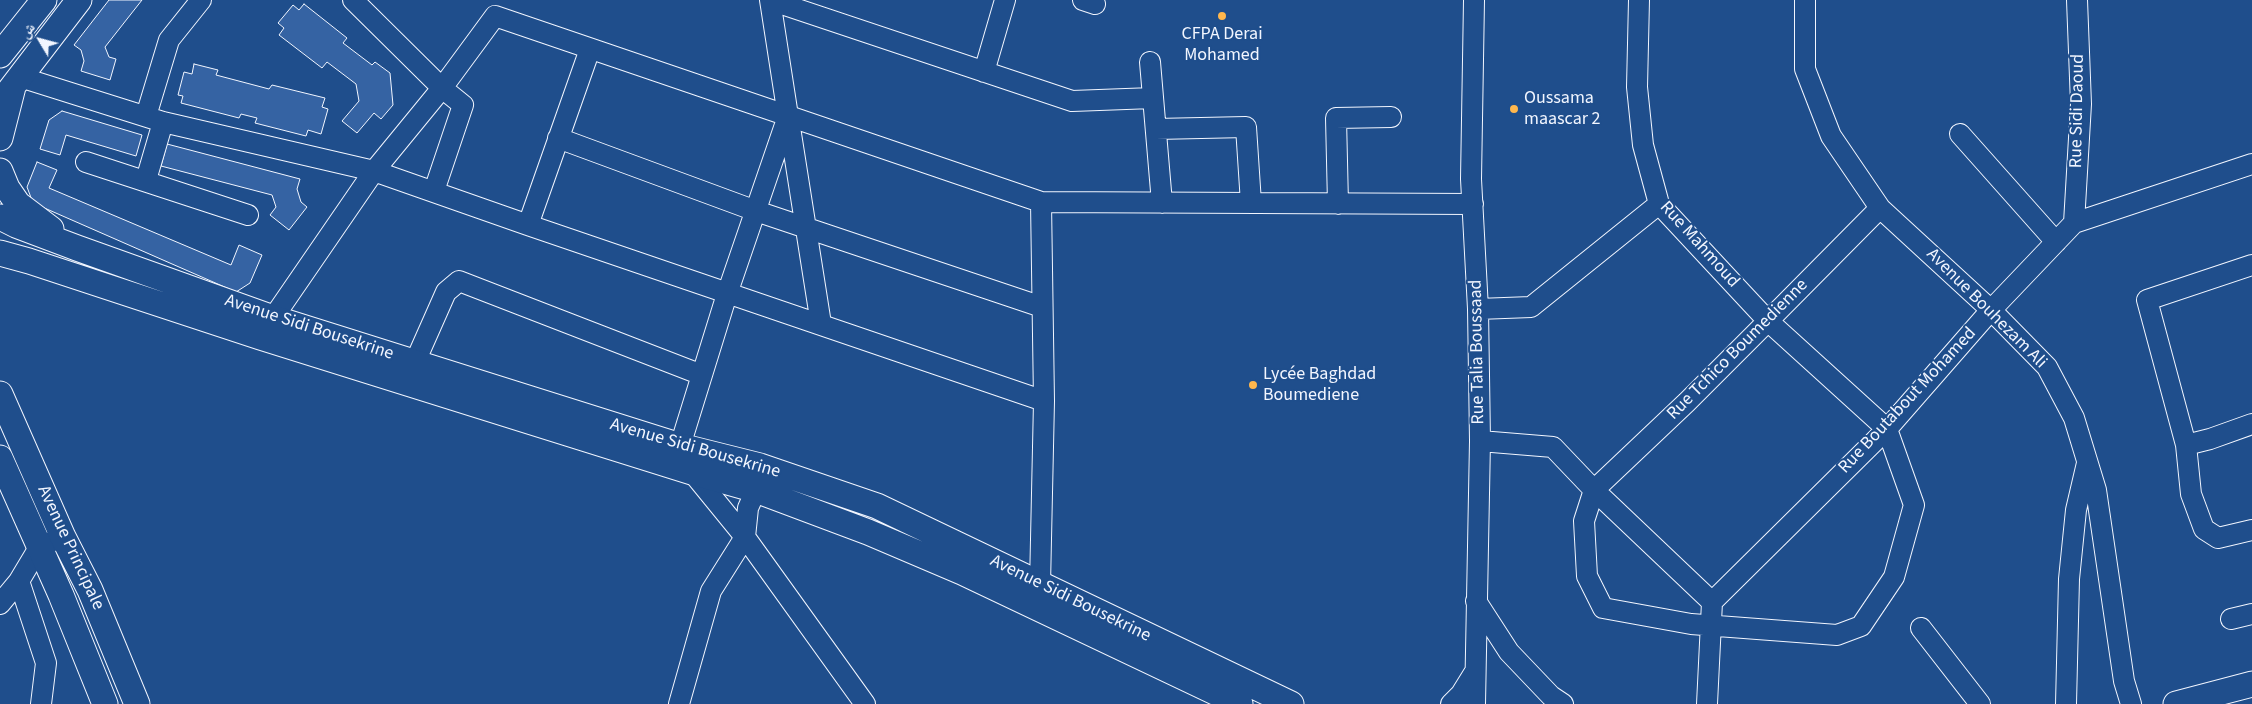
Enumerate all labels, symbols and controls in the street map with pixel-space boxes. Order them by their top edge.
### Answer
marker: CFPA Derai Mohamed [1216,10,1228,22]
north arrow [15,15,65,65]
text: ش [16,19,40,43]
place label: CFPA Derai Mohamed [1181,24,1263,66]
street label: Rue Sidi Daoud [2066,54,2090,168]
place label: Oussama maascar 2 [1524,88,1600,130]
marker: Oussama maascar 2 [1508,103,1520,115]
street label: Rue Mahmoud [1655,197,1743,293]
street label: Avenue Bouhezam Ali [1921,244,2051,374]
street label: Rue Tchico Boumedienne [1663,275,1813,425]
street label: Rue Talia Boussaad [1466,279,1490,425]
street label: Avenue Sidi Bousekrine [222,291,396,365]
street label: Rue Boutabout Mohamed [1835,323,1981,479]
place label: Lycée Baghdad Boumediene [1263,364,1376,406]
marker: Lycée Baghdad Boumediene [1247,379,1259,391]
street label: Avenue Sidi Bousekrine [607,414,783,484]
street label: Avenue Principale [32,482,108,614]
street label: Avenue Sidi Bousekrine [986,551,1154,647]

